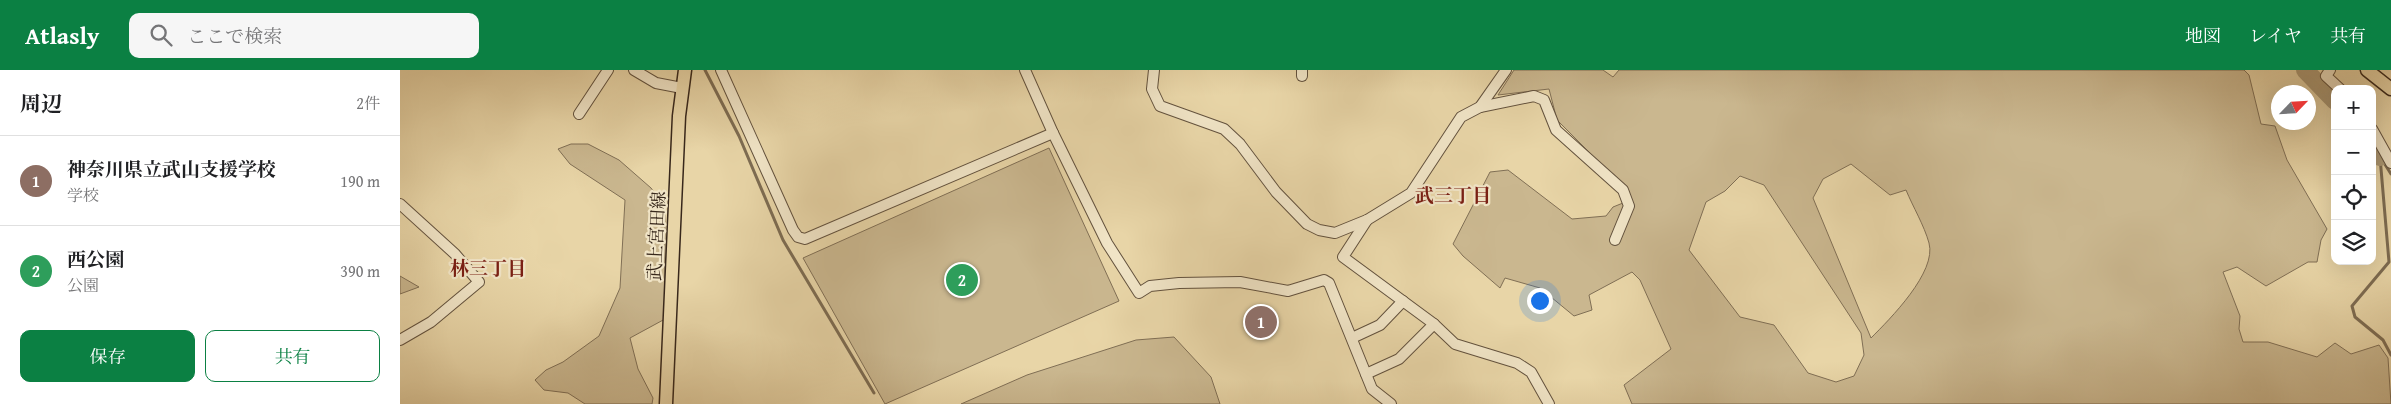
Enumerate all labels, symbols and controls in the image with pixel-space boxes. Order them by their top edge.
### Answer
search box [129,13,479,58]
text: Atlasly [25,18,99,53]
icon: search [147,21,175,49]
text: ここで検索 [187,22,282,50]
text: 地図 [2185,22,2221,49]
text: レイヤ [2249,22,2302,49]
text: 共有 [2330,22,2366,49]
north arrow [2271,85,2316,130]
map controls [2331,85,2376,265]
button: + [2331,85,2376,130]
text: 周辺 [20,88,62,119]
text: 2件 [356,91,380,115]
button: − [2331,130,2376,175]
text: 神奈川県立武山支援学校 [67,155,276,183]
text: 1 [32,169,40,193]
text: 190 m [340,169,380,193]
button: locate [2331,175,2376,220]
district label: 武三丁目 [1415,181,1491,209]
text: 学校 [67,183,99,207]
street label: 武上宮田線 [640,190,672,282]
button: layers [2331,220,2376,265]
text: 西公園 [67,245,124,273]
district label: 林三丁目 [450,254,526,282]
text: 2 [32,259,40,283]
text: 390 m [340,259,380,283]
pin: 2 [946,261,978,299]
text: 公園 [67,273,99,297]
your location [1527,288,1553,314]
pin: 1 [1245,303,1277,341]
button: 保存 [20,330,195,382]
button: 共有 [205,330,380,382]

